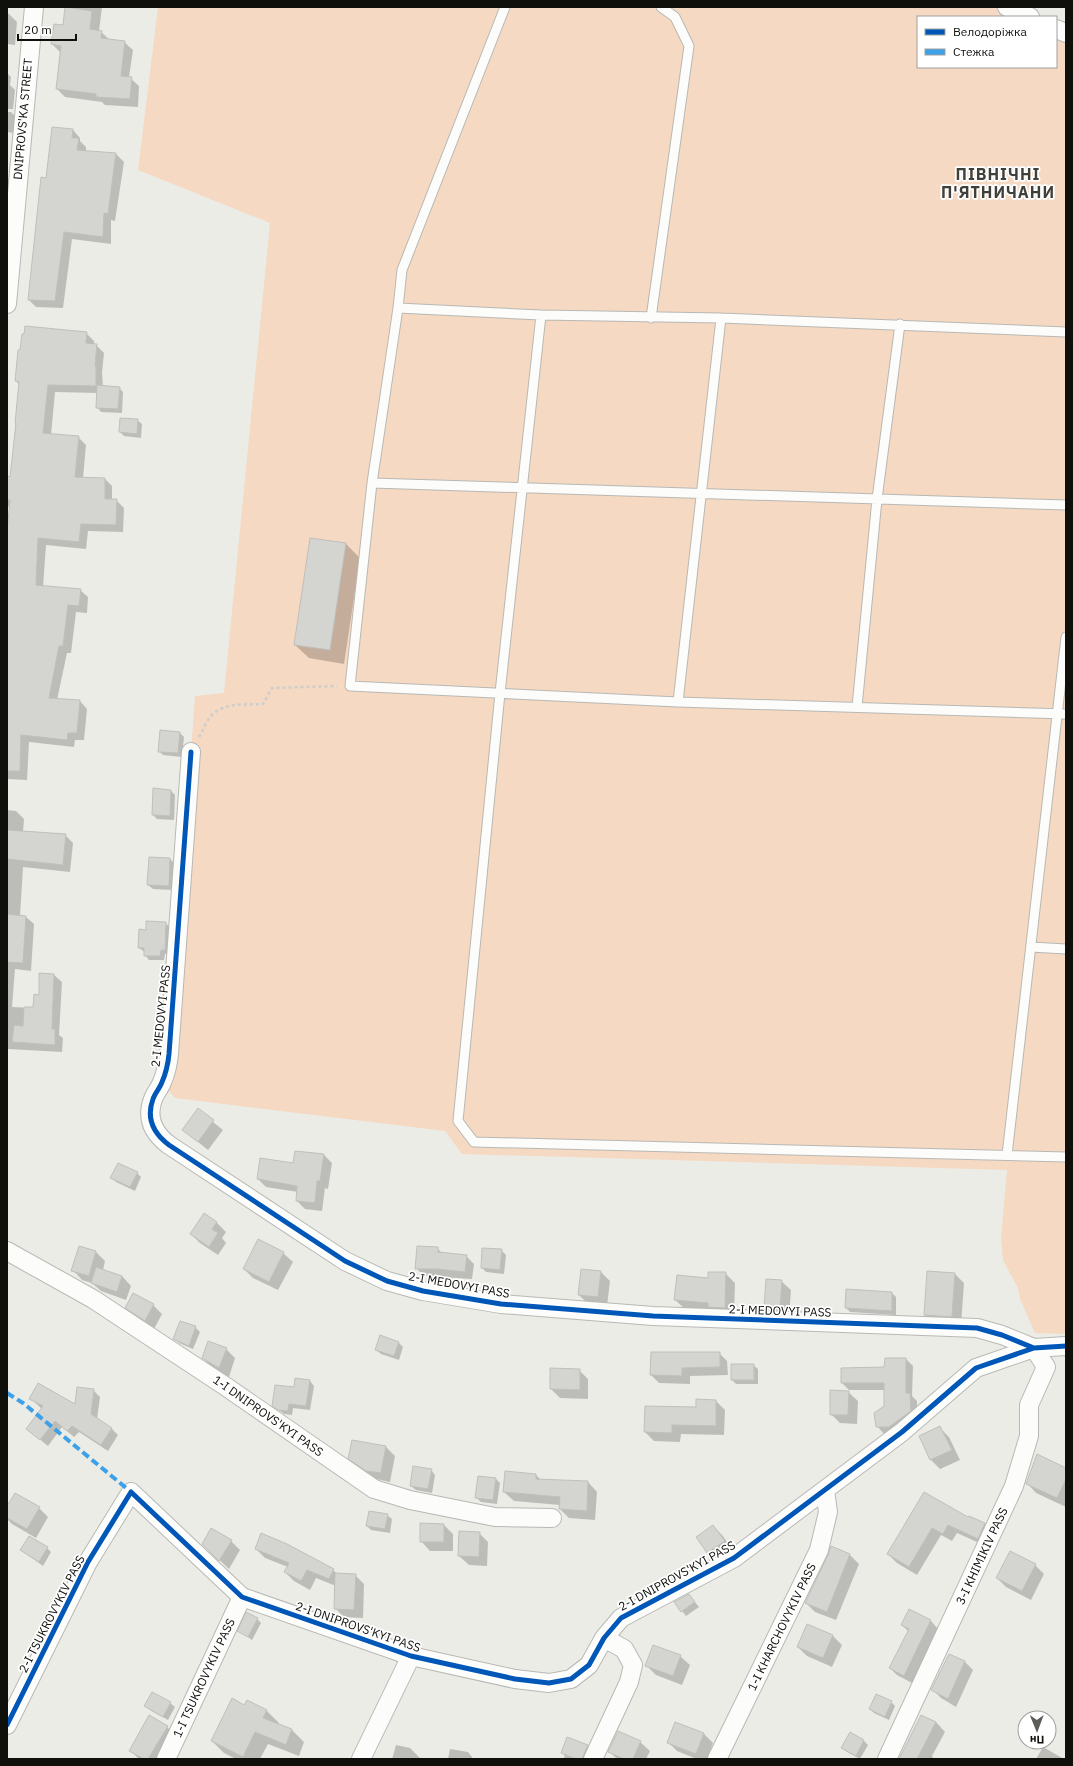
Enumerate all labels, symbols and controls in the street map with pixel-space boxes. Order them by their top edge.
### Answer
scale bar [18,16,76,42]
legend [917,16,1057,68]
text: 20 m [24,22,52,37]
text: Велодоріжка [953,24,1027,39]
text: Стежка [953,44,995,59]
street label: DNIPROVS'KA STREET [10,57,35,180]
district label: ПІВНІЧНІ П'ЯТНИЧАНИ [941,164,1055,202]
street label: 2-I MEDOVYI PASS [148,964,173,1068]
street label: 2-I MEDOVYI PASS [407,1268,511,1301]
street label: 2-I MEDOVYI PASS [728,1301,832,1320]
street label: 1-I DNIPROVS'KYI PASS [210,1372,326,1459]
street label: 3-I KHIMIKIV PASS [952,1505,1011,1607]
street label: 2-I DNIPROVS'KYI PASS [616,1537,738,1614]
street label: 2-I TSUKROVYKIV PASS [15,1552,88,1675]
street label: 1-I KHARCHOVYKIV PASS [744,1560,819,1693]
street label: 2-I DNIPROVS'KYI PASS [294,1598,423,1655]
street label: 1-I TSUKROVYKIV PASS [169,1616,238,1740]
north arrow [1017,1710,1057,1750]
text: Пн [1030,1733,1045,1747]

